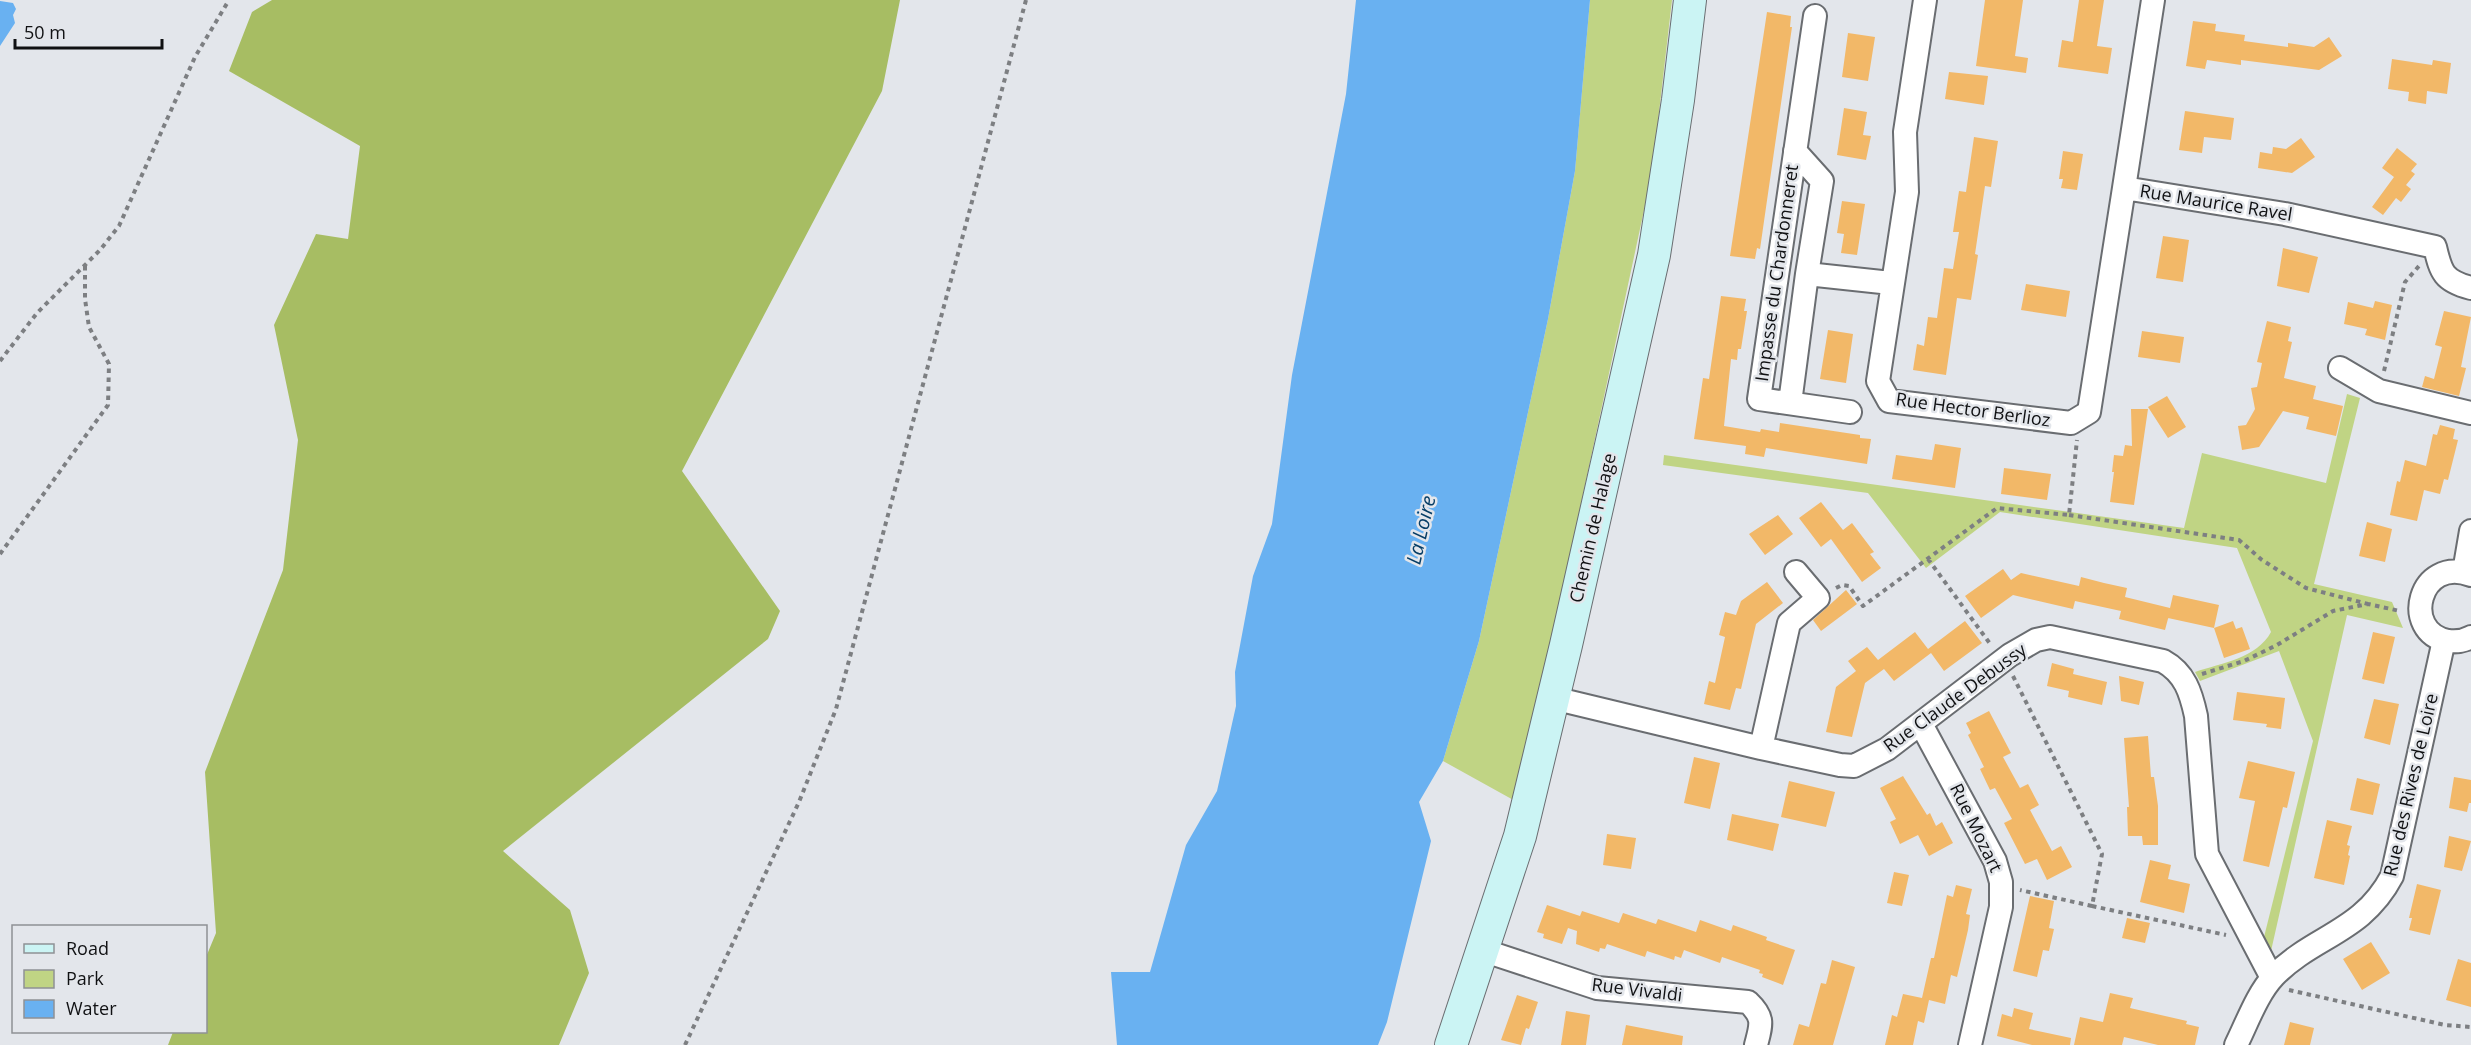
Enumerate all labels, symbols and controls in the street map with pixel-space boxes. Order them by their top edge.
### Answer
scale bar [15,12,162,50]
text: 50 m [24,20,66,44]
street label: Impasse du Chardonneret [1749,163,1803,383]
street label: Rue Maurice Ravel [2138,178,2294,226]
street label: Rue Hector Berlioz [1894,386,2052,432]
street label: Chemin de Halage [1563,451,1621,605]
water label: La Loire [1400,493,1442,567]
street label: Rue Claude Debussy [1878,637,2031,757]
street label: Rue des Rives de Loire [2377,691,2443,879]
street label: Rue Mozart [1945,779,2009,876]
legend [12,925,207,1033]
text: Road [66,936,109,960]
text: Park [66,966,104,990]
street label: Rue Vivaldi [1590,972,1684,1006]
text: Water [66,996,117,1020]

